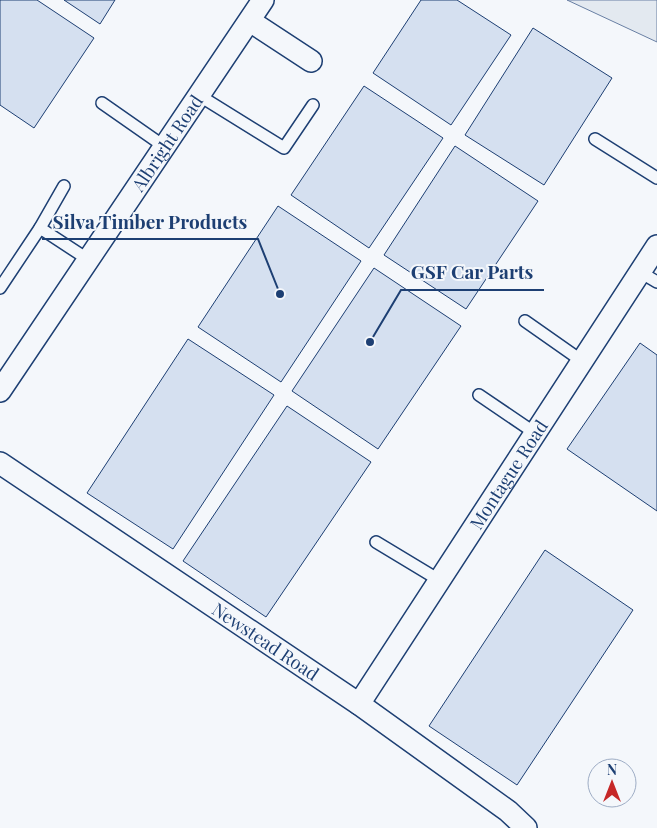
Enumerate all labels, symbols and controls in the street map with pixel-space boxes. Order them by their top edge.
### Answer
street label: Albright Road [125,89,208,197]
callout: Silva Timber Products [42,205,258,239]
text: Silva Timber Products [53,208,248,234]
callout: GSF Car Parts [401,256,544,290]
text: GSF Car Parts [411,258,533,284]
street label: Montague Road [464,415,553,534]
street label: Newstead Road [208,597,324,686]
north arrow [587,758,637,808]
text: N [607,760,617,779]

